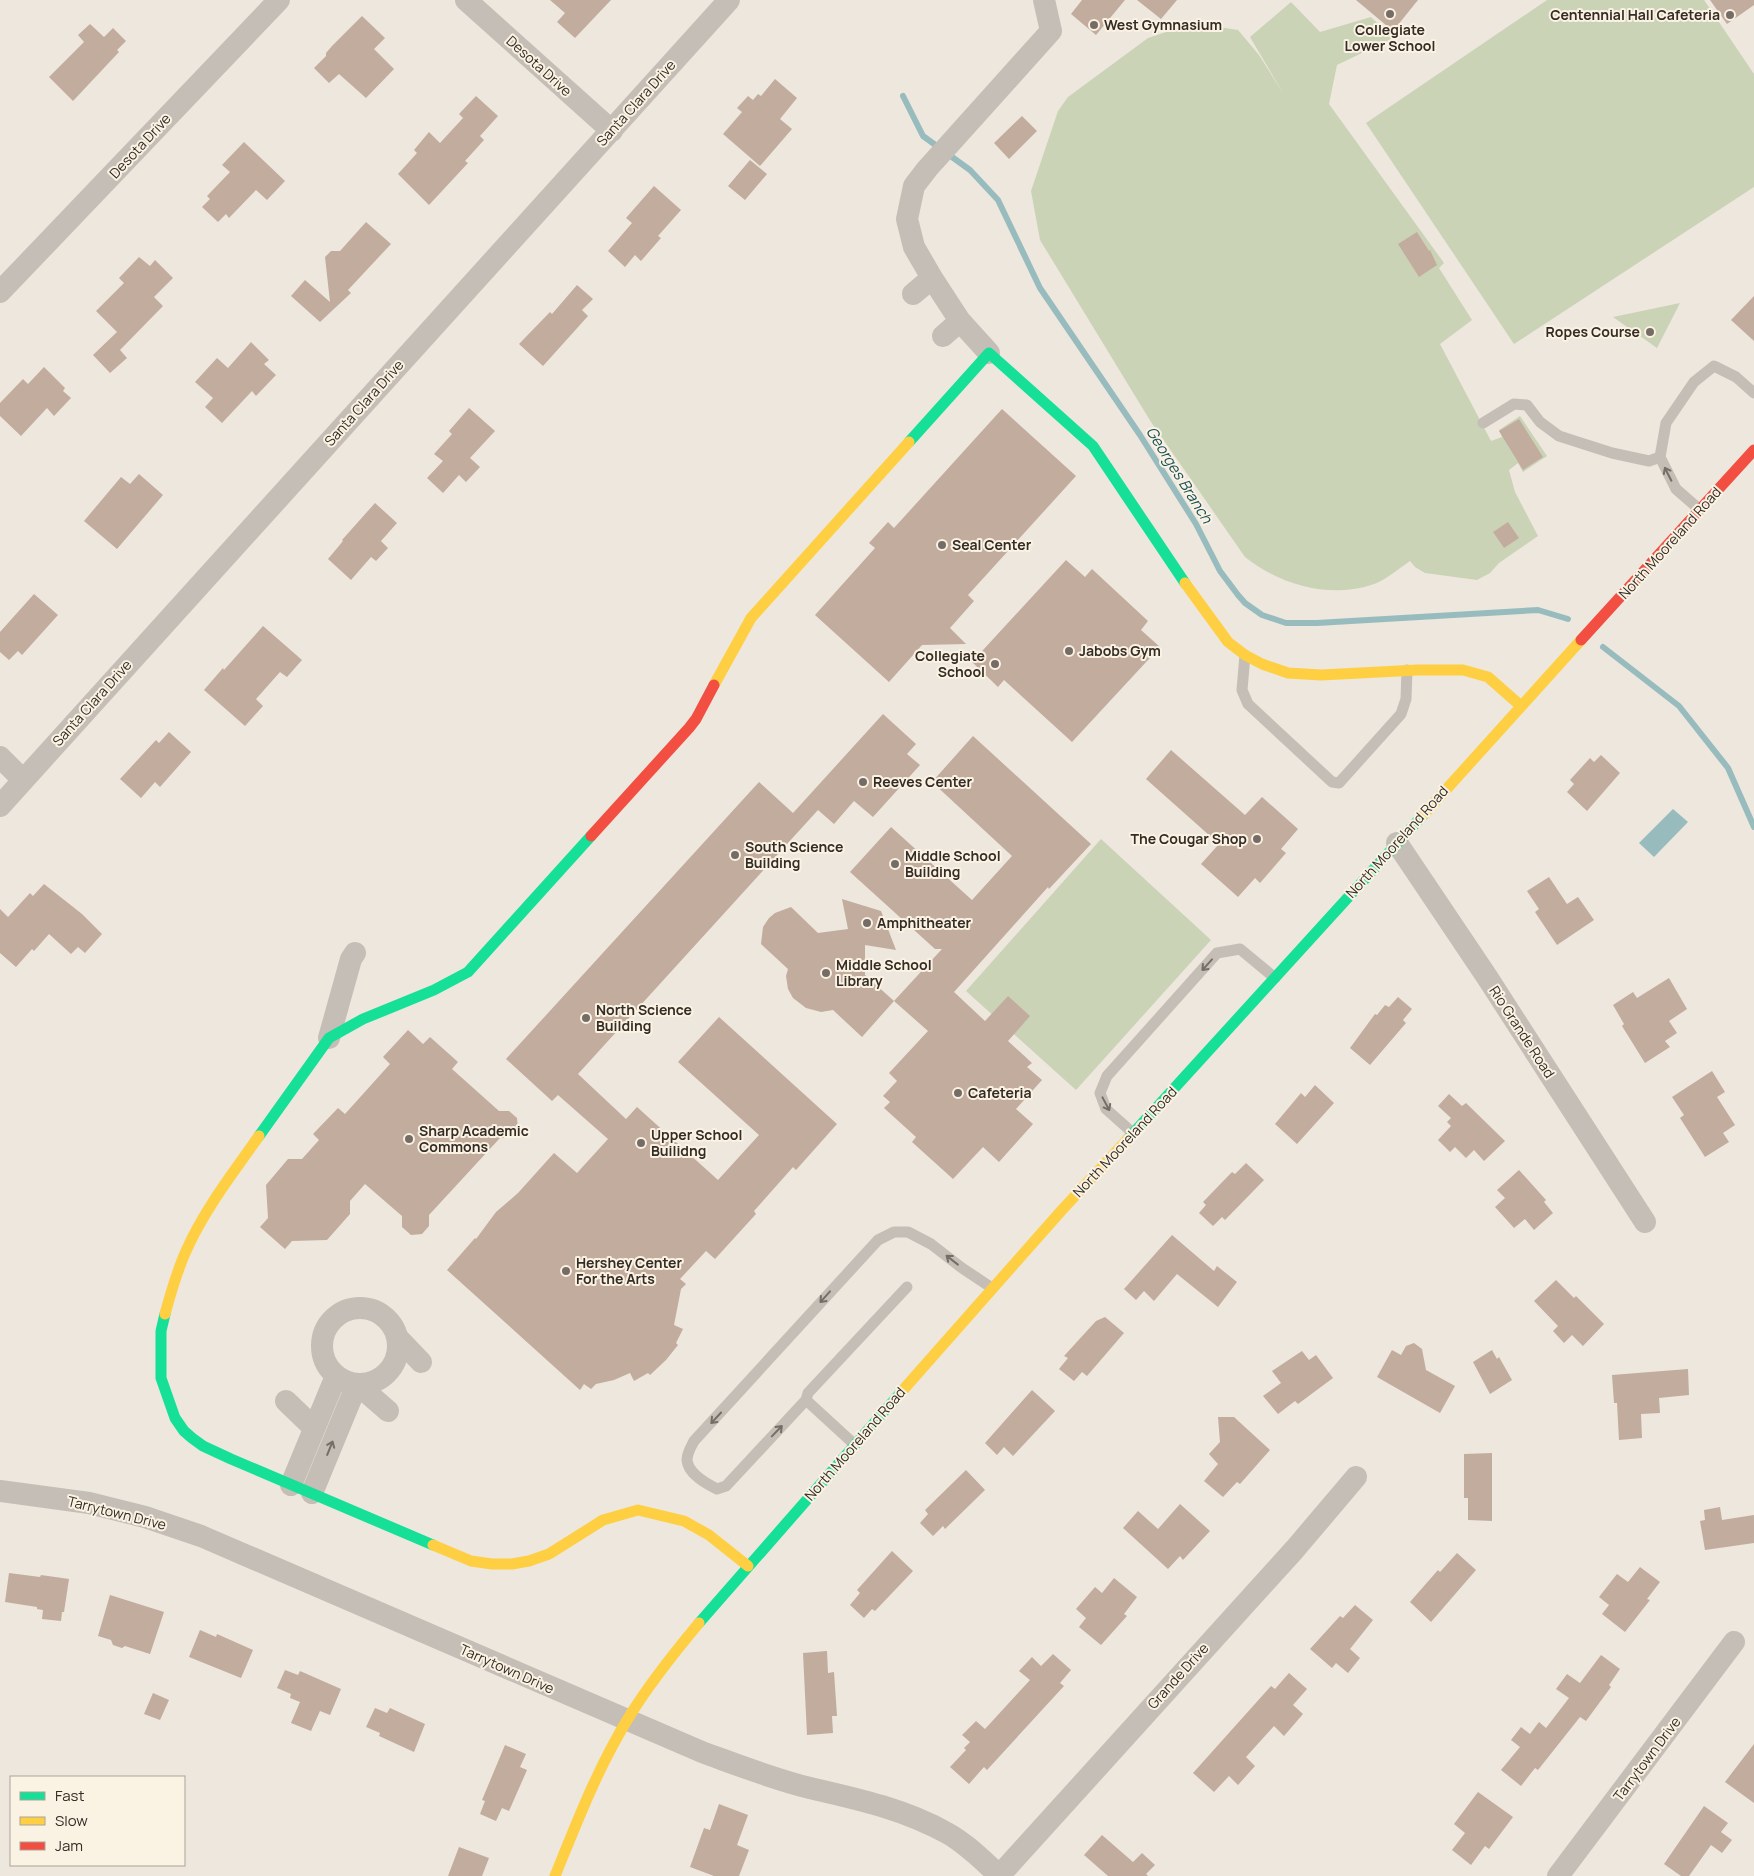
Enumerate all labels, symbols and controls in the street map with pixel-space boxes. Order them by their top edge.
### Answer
place label: Centennial Hall Cafeteria [1550,5,1720,24]
marker: Collegiate Lower School [1384,8,1396,20]
marker: Centennial Hall Cafeteria [1724,9,1736,21]
place label: West Gymnasium [1104,15,1222,34]
marker: West Gymnasium [1088,19,1100,31]
place label: Collegiate Lower School [1345,20,1435,55]
street label: Desota Drive [502,31,576,100]
street label: Santa Clara Drive [592,55,680,150]
street label: Desota Drive [105,109,175,182]
place label: Ropes Course [1546,322,1640,341]
marker: Ropes Course [1644,326,1656,338]
street label: Santa Clara Drive [320,355,408,450]
water label: Georges Branch [1141,422,1218,528]
one-way arrow [1663,467,1672,482]
street label: North Mooreland Road [1614,483,1725,603]
place label: Seal Center [952,535,1032,554]
marker: Seal Center [936,539,948,551]
place label: Jabobs Gym [1079,641,1161,660]
marker: Jabobs Gym [1063,645,1075,657]
place label: Collegiate School [915,646,985,681]
street label: Santa Clara Drive [48,655,136,750]
marker: Collegiate School [989,658,1001,670]
place label: Reeves Center [873,772,973,791]
marker: Reeves Center [857,776,869,788]
street label: North Mooreland Road [1341,782,1452,902]
place label: The Cougar Shop [1130,829,1247,848]
marker: The Cougar Shop [1251,833,1263,845]
place label: South Science Building [745,837,843,872]
place label: Middle School Building [905,846,1001,881]
marker: South Science Building [729,849,741,861]
marker: Middle School Building [889,858,901,870]
place label: Amphitheater [877,913,972,932]
marker: Amphitheater [861,917,873,929]
place label: Middle School Library [836,955,932,990]
one-way arrow [1201,959,1213,972]
marker: Middle School Library [820,967,832,979]
street label: Rio Grande Road [1485,982,1559,1081]
place label: North Science Building [596,1000,692,1035]
marker: North Science Building [580,1012,592,1024]
street label: North Mooreland Road [1068,1082,1181,1201]
place label: Cafeteria [968,1083,1032,1102]
marker: Cafeteria [952,1087,964,1099]
one-way arrow [1101,1097,1111,1112]
place label: Sharp Academic Commons [419,1121,529,1156]
place label: Upper School Builidng [651,1125,742,1160]
marker: Sharp Academic Commons [403,1133,415,1145]
marker: Upper School Builidng [635,1137,647,1149]
place label: Hershey Center For the Arts [576,1253,683,1288]
one-way arrow [946,1255,959,1266]
marker: Hershey Center For the Arts [560,1265,572,1277]
one-way arrow [819,1291,831,1304]
street label: North Mooreland Road [800,1383,909,1504]
one-way arrow [710,1412,722,1424]
one-way arrow [771,1425,783,1437]
one-way arrow [326,1441,335,1456]
street label: Tarrytown Drive [66,1491,168,1534]
street label: Tarrytown Drive [457,1639,557,1698]
street label: Grande Drive [1143,1639,1212,1713]
street label: Tarrytown Drive [1609,1713,1685,1805]
legend [10,1776,185,1866]
text: Fast [55,1785,84,1806]
text: Slow [55,1810,88,1831]
text: Jam [55,1835,83,1856]

